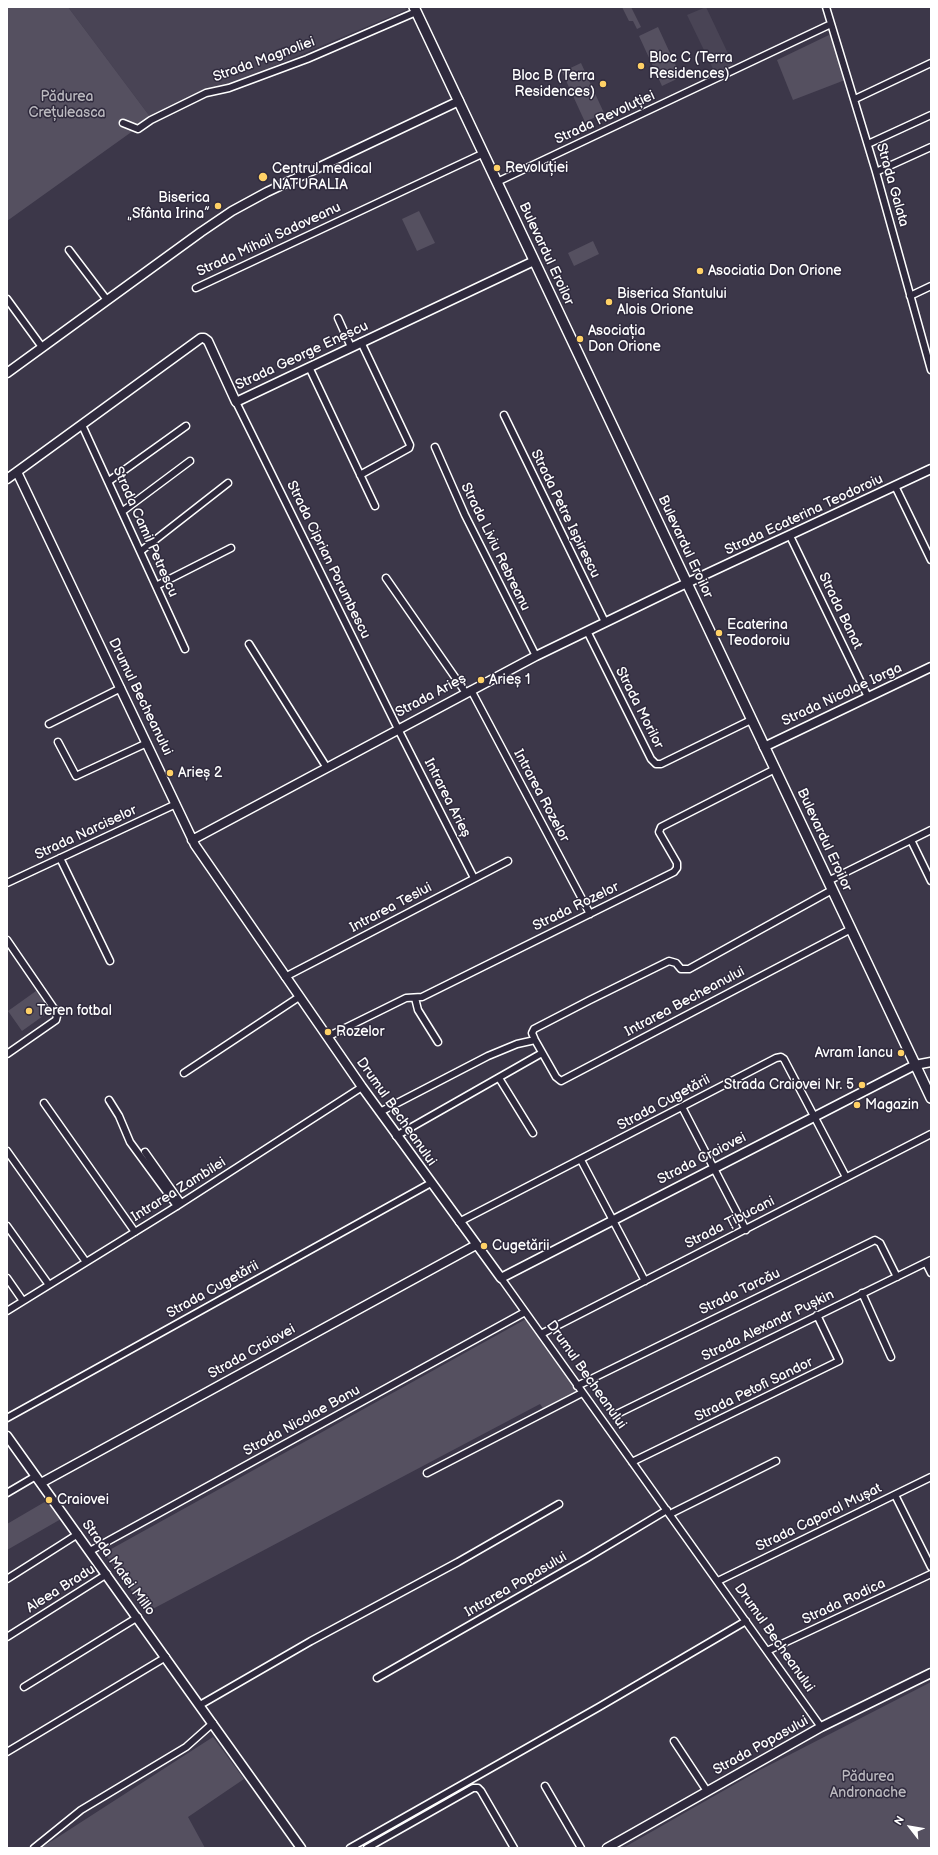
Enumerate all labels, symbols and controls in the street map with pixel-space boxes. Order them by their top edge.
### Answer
street label: Strada Magnoliei [211,34,317,86]
place label: Bloc C (Terra Residences) [649,50,733,82]
marker: Bloc C (Terra Residences) [636,61,646,71]
place label: Bloc B (Terra Residences) [512,68,595,100]
marker: Bloc B (Terra Residences) [598,79,608,89]
street label: Strada Revoluției [552,87,658,149]
park label: Pădurea Crețuleasca [28,89,106,122]
street label: Strada Galata [872,141,912,229]
place label: Revoluției [505,160,568,176]
place label: Centrul medical NATURALIA [272,161,372,194]
marker: Revoluției [492,163,502,173]
marker: Centrul medical NATURALIA [257,171,269,183]
place label: Biserica „Sfânta Irina” [127,190,210,222]
street label: Strada Mihail Sadoveanu [194,199,344,281]
street label: Bulevardul Eroilor [515,200,577,308]
marker: Biserica „Sfânta Irina” [213,201,223,211]
place label: Asociatia Don Orione [708,263,842,279]
marker: Asociatia Don Orione [695,266,705,276]
place label: Biserica Sfantului Alois Orione [617,286,727,318]
marker: Biserica Sfantului Alois Orione [604,297,614,307]
street label: Strada George Enescu [233,318,371,394]
place label: Asociația Don Orione [588,323,661,356]
marker: Asociația Don Orione [575,334,585,344]
street label: Strada Petre Ispirescu [527,447,603,581]
street label: Strada Camil Petrescu [109,464,181,600]
street label: Strada Ecaterina Teodoroiu [722,471,886,559]
street label: Strada Ciprian Porumbescu [282,478,374,642]
street label: Strada Liviu Rebreanu [457,480,533,614]
street label: Bulevardul Eroilor [654,493,716,601]
street label: Strada Banat [814,570,866,652]
place label: Ecaterina Teodoroiu [727,617,790,650]
marker: Ecaterina Teodoroiu [714,628,724,638]
street label: Drumul Becheanului [104,636,176,758]
street label: Strada Nicolae Iorga [779,660,905,730]
street label: Strada Morilor [611,664,667,752]
street label: Strada Arieș [393,670,469,722]
place label: Arieș 1 [489,672,530,688]
marker: Arieș 1 [476,675,486,685]
street label: Intrarea Rozelor [509,747,573,845]
street label: Intrarea Arieș [420,756,474,840]
place label: Arieș 2 [178,765,222,781]
marker: Arieș 2 [165,768,175,778]
street label: Bulevardul Eroilor [793,786,855,894]
street label: Strada Narciselor [32,802,140,864]
street label: Intrarea Teslui [347,879,435,937]
street label: Strada Rozelor [530,879,622,935]
street label: Intrarea Becheanului [622,963,748,1041]
place label: Teren fotbal [37,1003,112,1019]
marker: Teren fotbal [24,1006,34,1016]
place label: Rozelor [336,1024,385,1040]
marker: Rozelor [323,1027,333,1037]
place label: Avram Iancu [815,1045,893,1061]
marker: Avram Iancu [896,1048,906,1058]
street label: Drumul Becheanului [352,1055,440,1169]
street label: Strada Cugetării [615,1071,713,1135]
place label: Strada Craiovei Nr. 5 [724,1077,854,1093]
marker: Strada Craiovei Nr. 5 [857,1080,867,1090]
place label: Magazin [865,1097,919,1113]
marker: Magazin [852,1100,862,1110]
street label: Strada Craiovei [655,1129,749,1189]
street label: Intrarea Zambilei [129,1154,229,1226]
street label: Strada Țibucani [682,1193,778,1253]
place label: Cugetării [492,1238,550,1254]
marker: Cugetării [479,1241,489,1251]
street label: Strada Cugetării [164,1258,262,1322]
street label: Strada Tarcău [697,1265,783,1319]
street label: Strada Alexandr Pușkin [699,1287,837,1365]
street label: Drumul Becheanului [542,1318,630,1432]
street label: Strada Craiovei [205,1321,299,1383]
street label: Strada Petofi Sandor [692,1354,816,1426]
street label: Strada Nicolae Banu [241,1382,363,1460]
street label: Strada Caporal Mușat [753,1480,885,1556]
place label: Craiovei [57,1492,109,1508]
marker: Craiovei [44,1495,54,1505]
street label: Strada Matei Millo [78,1517,158,1619]
street label: Intrarea Popasului [462,1549,570,1621]
street label: Aleea Bradu [23,1561,99,1617]
street label: Strada Rodica [800,1575,888,1629]
street label: Drumul Becheanului [730,1581,818,1695]
street label: Strada Popasului [710,1713,812,1779]
park label: Pădurea Andronache [830,1769,906,1802]
north arrow [890,1807,930,1847]
text: N [892,1814,907,1827]

